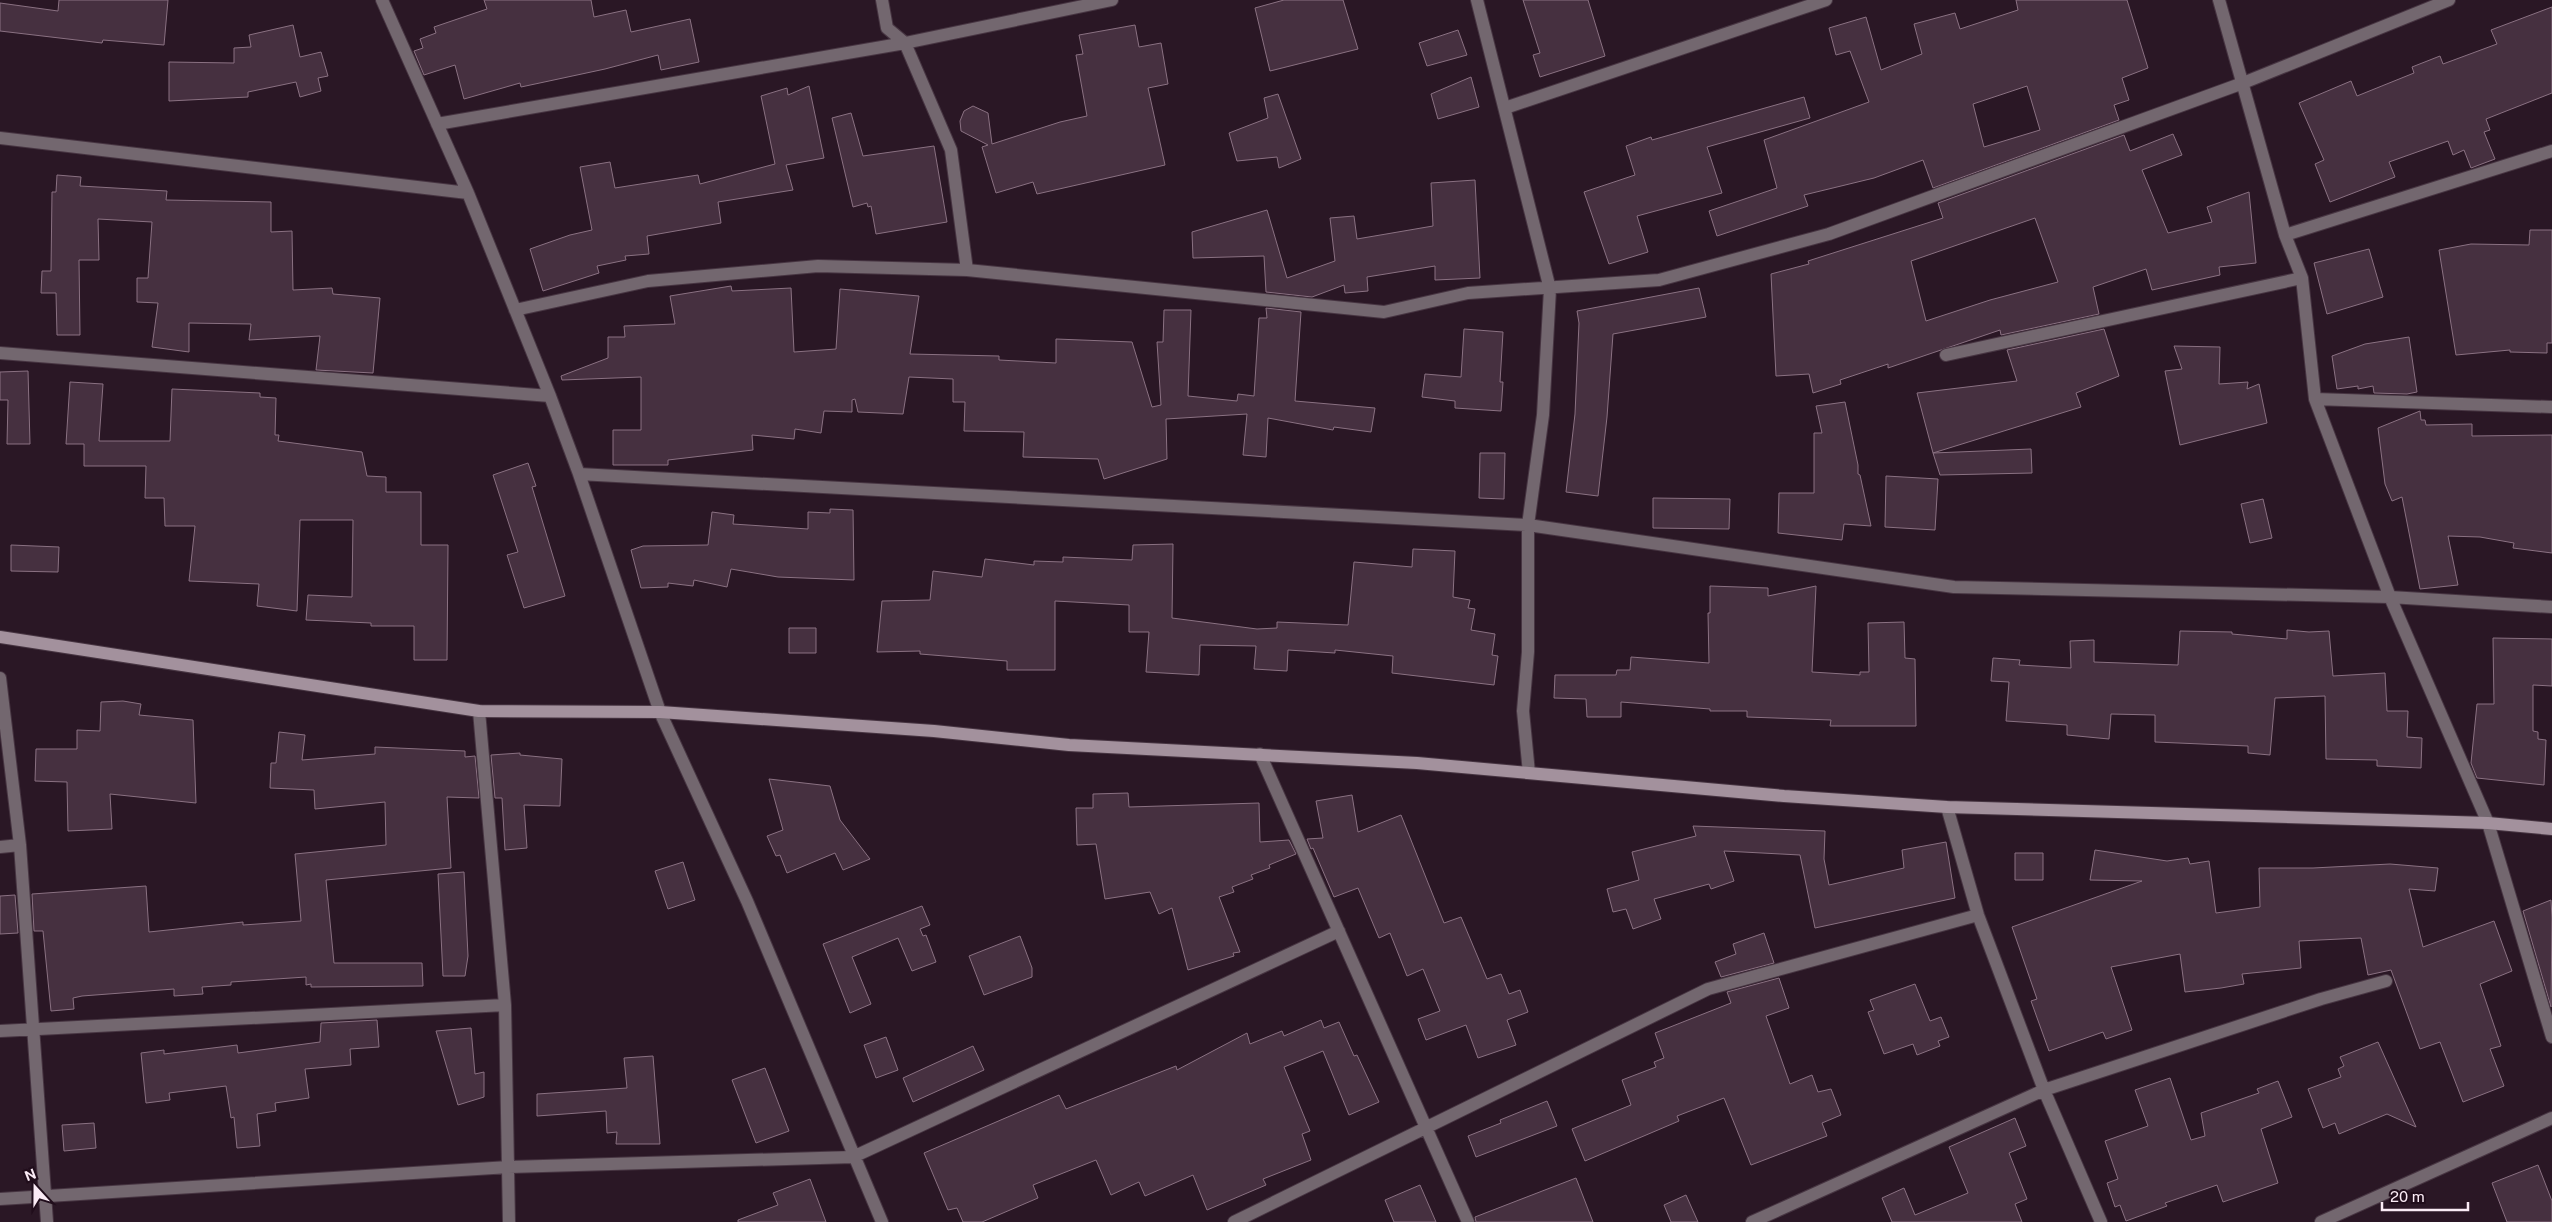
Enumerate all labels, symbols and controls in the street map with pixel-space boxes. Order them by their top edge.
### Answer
north arrow [10,1162,60,1212]
text: N [22,1165,38,1184]
scale bar [2382,1180,2468,1212]
text: 20 m [2390,1188,2425,1205]

